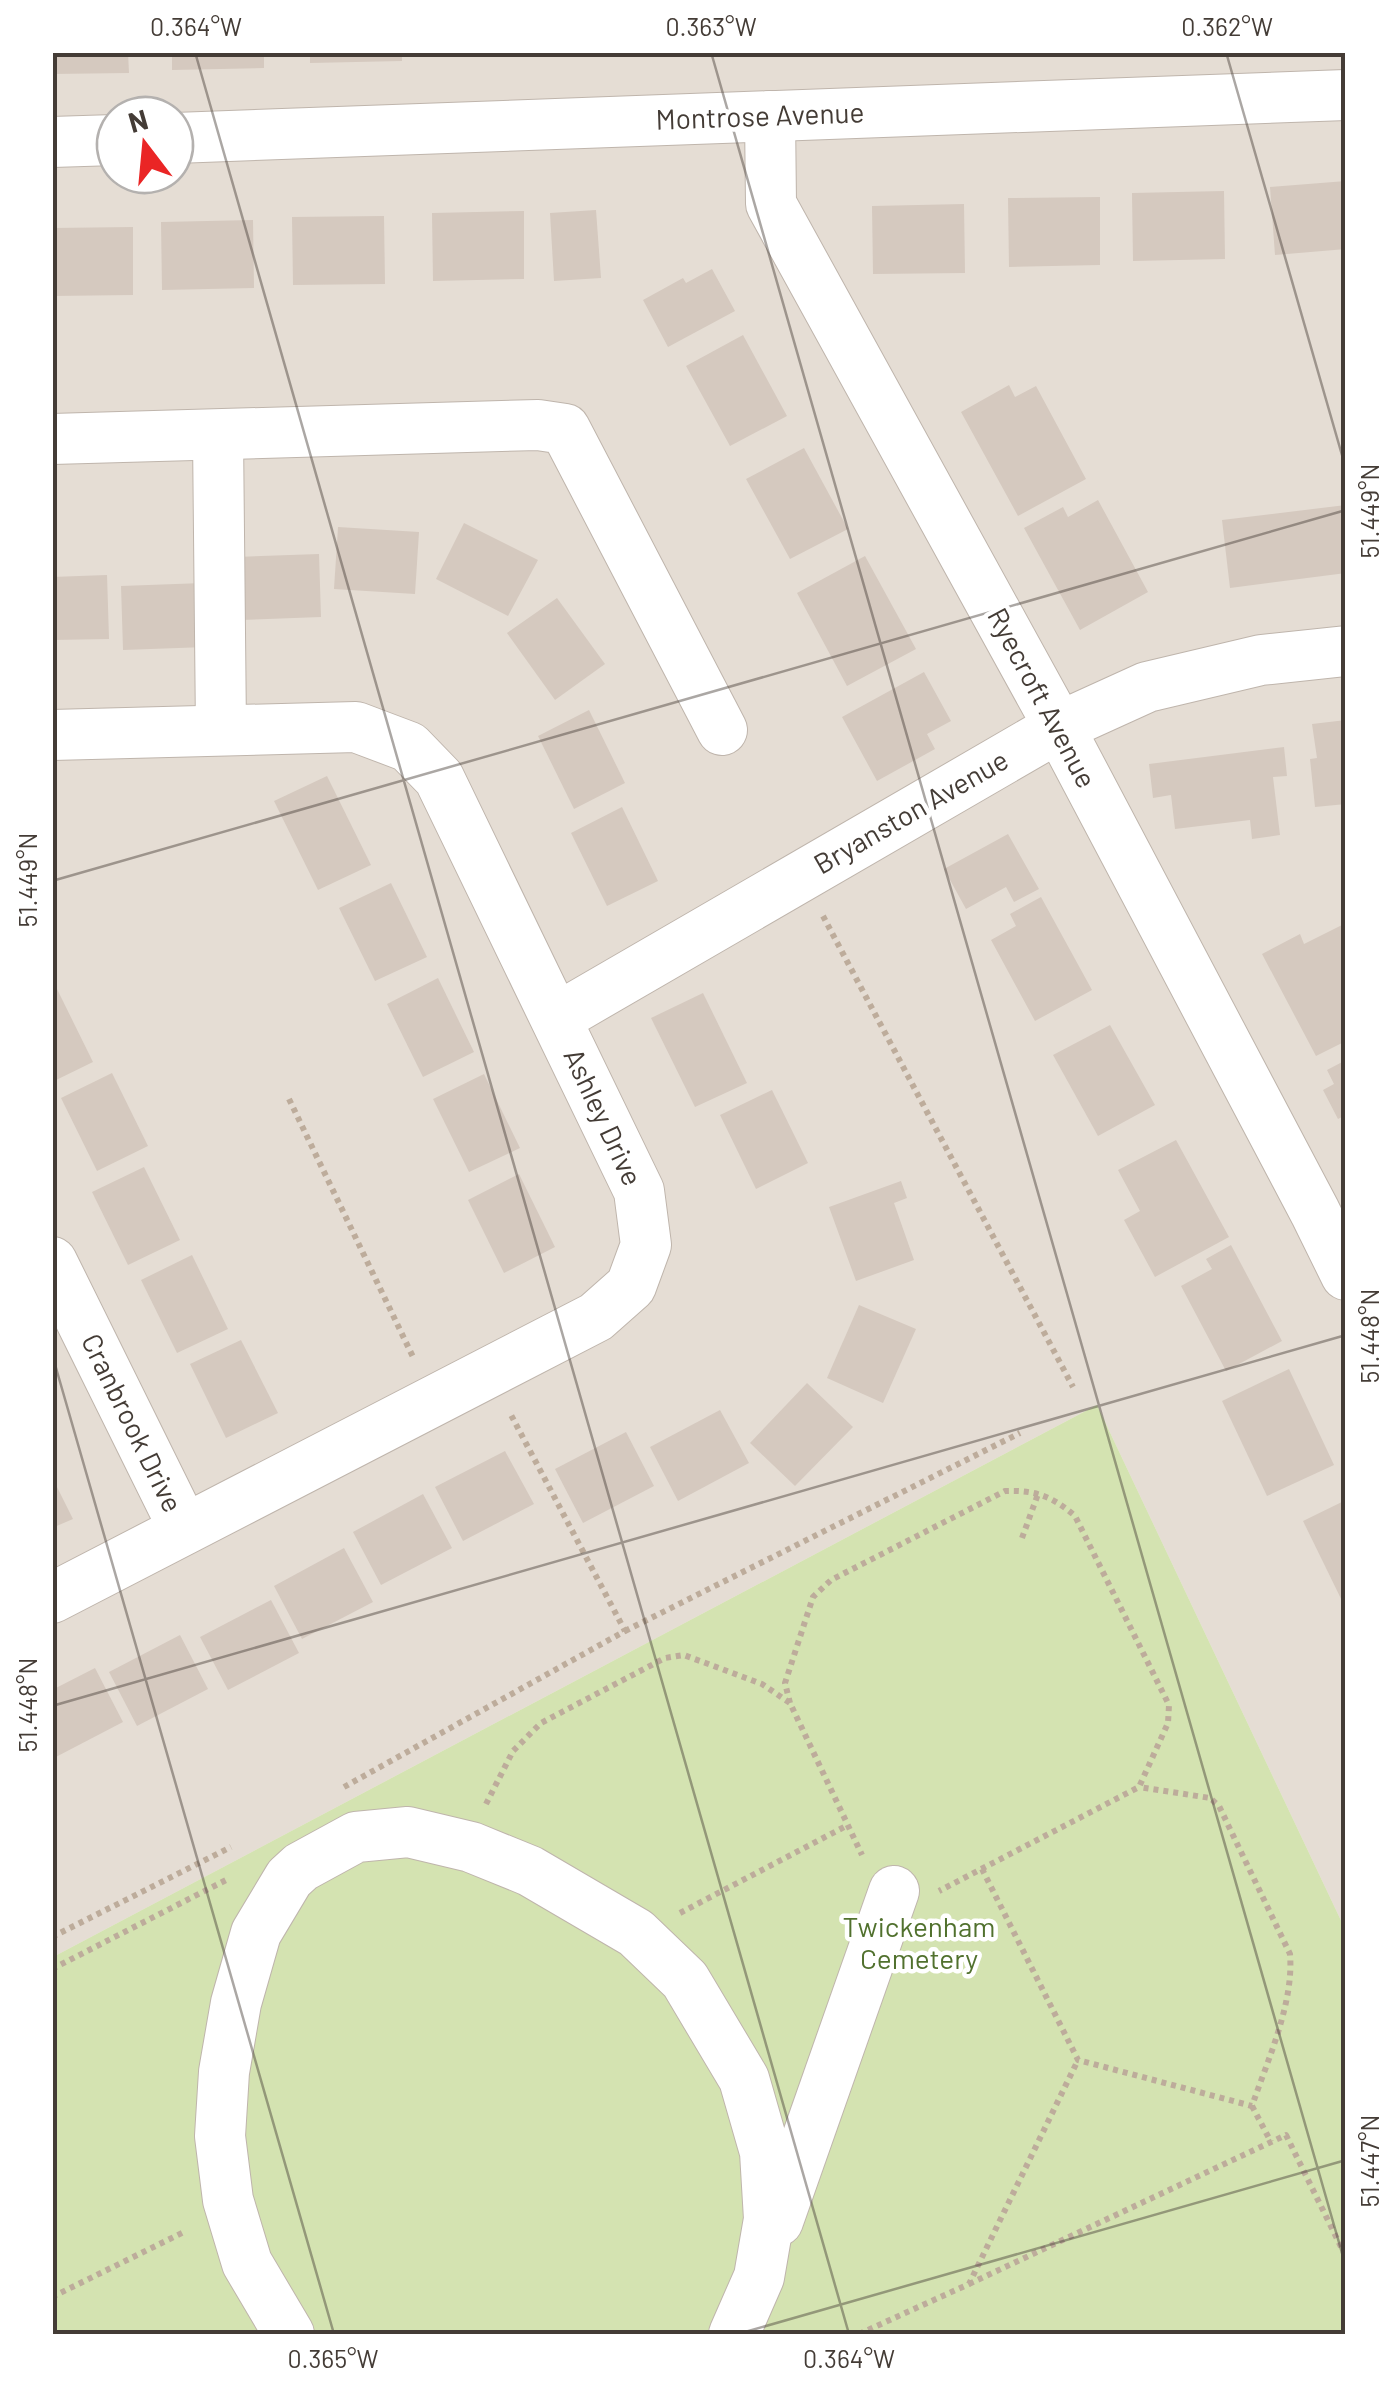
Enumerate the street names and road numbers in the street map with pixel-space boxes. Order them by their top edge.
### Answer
street label: Montrose Avenue [655,94,865,136]
street label: Ryecroft Avenue [981,602,1105,793]
street label: Bryanston Avenue [807,742,1014,881]
street label: Ashley Drive [557,1043,650,1191]
street label: Cranbrook Drive [75,1328,191,1517]

